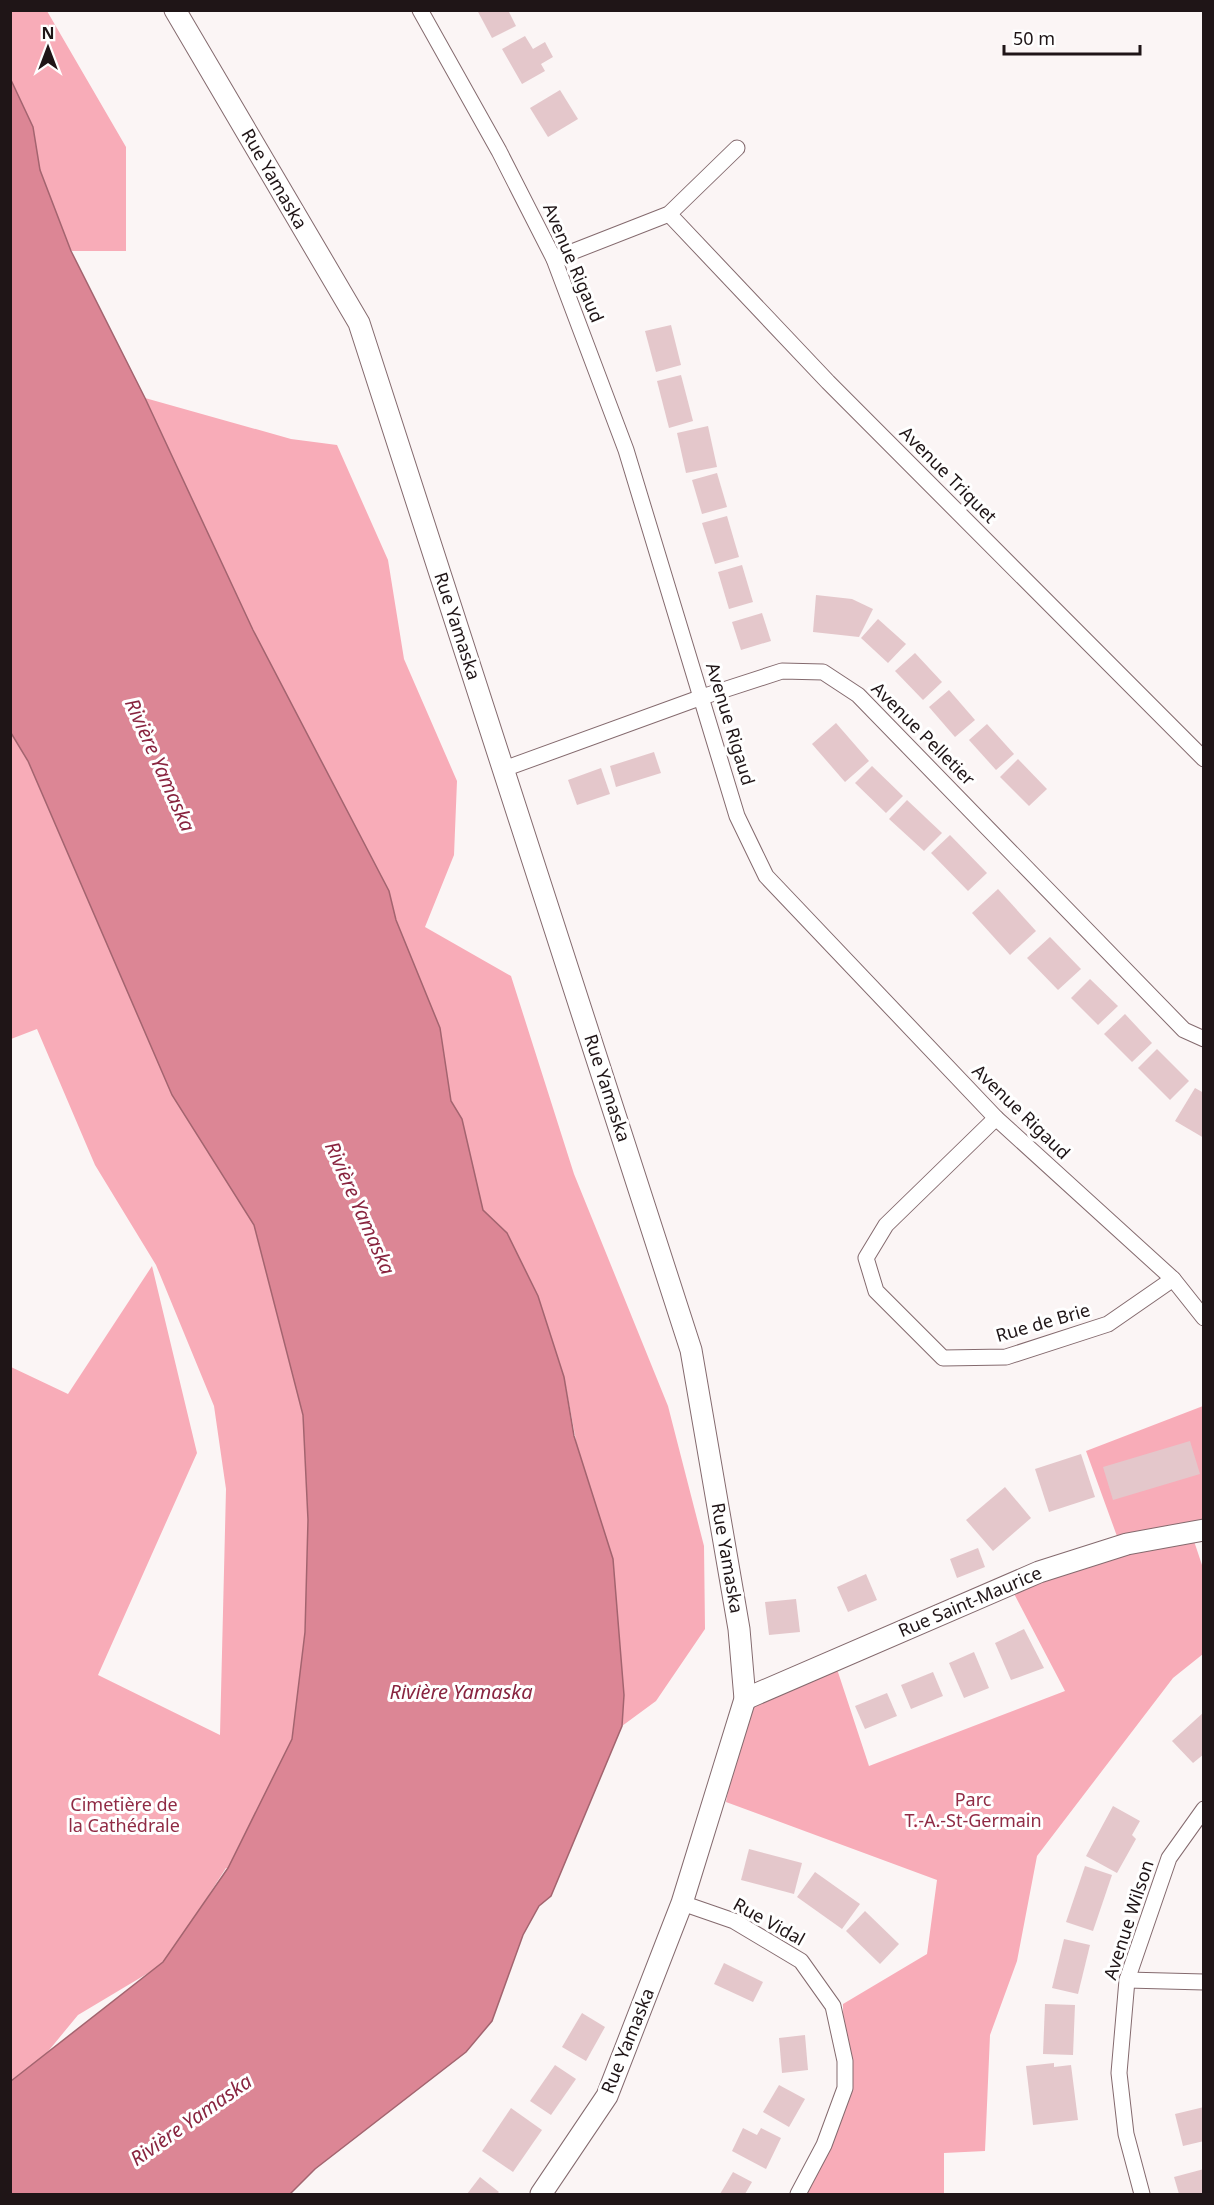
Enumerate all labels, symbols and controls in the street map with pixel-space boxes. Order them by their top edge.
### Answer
north arrow [18,18,78,78]
scale bar [1004,18,1140,56]
text: N [41,22,55,44]
text: 50 m [1013,26,1055,50]
street label: Rue Yamaska [237,124,313,233]
street label: Avenue Rigaud [538,199,610,326]
street label: Avenue Triquet [895,421,1003,528]
street label: Rue Yamaska [429,569,487,683]
street label: Avenue Rigaud [701,659,761,788]
street label: Avenue Pelletier [867,676,981,791]
water label: Rivière Yamaska [119,694,202,836]
street label: Rue Yamaska [579,1031,637,1145]
street label: Avenue Rigaud [968,1059,1076,1164]
water label: Rivière Yamaska [319,1137,402,1279]
street label: Rue de Brie [993,1297,1093,1347]
street label: Rue Yamaska [706,1501,750,1615]
street label: Rue Saint-Maurice [894,1560,1045,1642]
water label: Rivière Yamaska [389,1678,533,1705]
park label: Parc T.-A.-St-Germain [904,1787,1042,1832]
park label: Cimetière de la Cathédrale [68,1792,180,1837]
street label: Avenue Wilson [1097,1857,1159,1983]
street label: Rue Vidal [729,1892,810,1951]
street label: Rue Yamaska [595,1984,659,2097]
water label: Rivière Yamaska [124,2067,257,2172]

